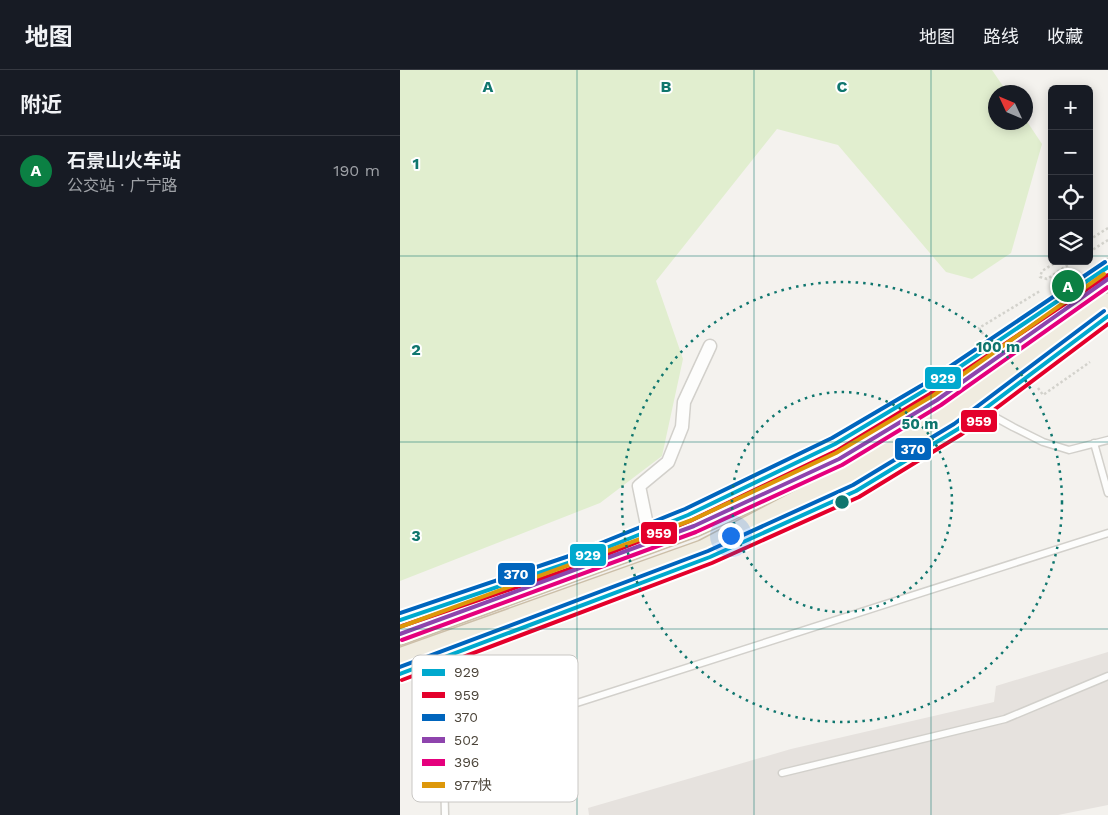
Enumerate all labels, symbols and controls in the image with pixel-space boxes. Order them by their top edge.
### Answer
text: 地图 [25,23,73,51]
text: 地图 [919,26,955,47]
text: 路线 [983,26,1019,47]
text: 收藏 [1047,26,1083,47]
text: A [483,77,494,96]
text: B [661,77,672,96]
text: C [837,77,848,96]
north arrow [988,85,1033,130]
map controls [1048,85,1093,265]
button: + [1048,85,1093,130]
text: 附近 [20,92,62,117]
button: − [1048,130,1093,175]
text: 石景山火车站 [67,149,181,172]
text: 1 [413,154,419,173]
text: A [31,161,41,180]
text: 190 m [333,161,380,180]
button: locate [1048,175,1093,220]
text: 公交站 · 广宁路 [67,176,178,195]
button: layers [1048,220,1093,265]
pin: A [1052,267,1084,305]
text: 100 m [976,338,1020,356]
text: 2 [411,340,421,359]
line badge: 929 [924,366,962,390]
text: 929 [930,370,956,386]
line badge: 959 [960,409,998,433]
text: 959 [966,413,992,429]
text: 50 m [902,415,938,433]
line badge: 370 [894,437,932,461]
text: 370 [900,441,926,457]
centre of rings [833,493,851,511]
line badge: 959 [640,521,678,545]
your location [718,523,744,549]
text: 959 [646,525,672,541]
text: 3 [411,526,421,545]
line badge: 929 [569,543,607,567]
text: 929 [575,547,601,563]
line badge: 370 [497,562,536,586]
text: 370 [503,566,529,582]
legend [412,655,578,802]
text: 929 [454,664,479,680]
text: 959 [454,687,479,703]
text: 370 [454,709,478,725]
text: 502 [454,732,479,748]
text: 396 [454,754,479,770]
text: 977快 [454,777,492,793]

